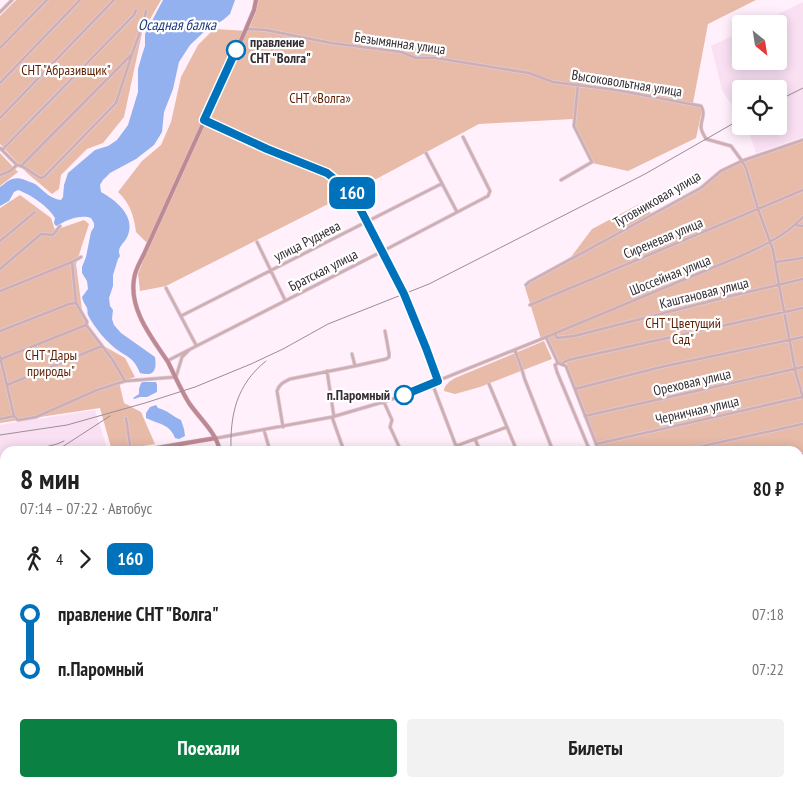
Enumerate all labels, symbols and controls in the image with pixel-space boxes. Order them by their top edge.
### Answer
water label: Осадная балка [138,15,217,34]
north arrow [732,15,788,70]
map controls [732,15,787,135]
street label: Безымянная улица [353,28,447,58]
place label: правление СНТ "Волга" [250,33,311,67]
marker: правление СНТ "Волга" [226,40,246,60]
park label: СНТ "Абразивщик" [21,61,111,79]
street label: Высоковольтная улица [570,65,684,101]
button: locate [732,80,787,135]
park label: СНТ «Волга» [289,89,351,107]
street label: Тутовниковая улица [610,167,704,231]
line badge: 160 [323,177,381,209]
text: 160 [339,181,365,204]
street label: Сиреневая улица [621,213,705,263]
street label: улица Руднева [271,217,343,265]
street label: Братская улица [285,245,361,295]
street label: Шоссейная улица [627,251,713,299]
street label: Каштановая улица [658,273,750,313]
park label: СНТ "Цветущий Сад" [645,314,721,348]
park label: СНТ "Дары природы" [25,346,77,380]
street label: Ореховая улица [651,364,733,400]
marker: п.Паромный [394,385,414,405]
place label: п.Паромный [327,386,390,404]
street label: Черничная улица [653,392,741,428]
text: 8 мин [20,460,80,497]
text: 80 ₽ [753,477,784,501]
text: 07:14 – 07:22 · Автобус [20,498,152,518]
icon: walk [20,545,48,573]
icon: forward [71,545,99,573]
text: 160 [117,547,143,570]
text: 4 [56,549,63,569]
text: правление СНТ "Волга" [58,602,219,626]
text: 07:18 [752,604,784,624]
text: п.Паромный [58,657,144,681]
text: 07:22 [752,659,784,679]
button: Поехали [20,719,397,777]
button: Билеты [407,719,784,777]

